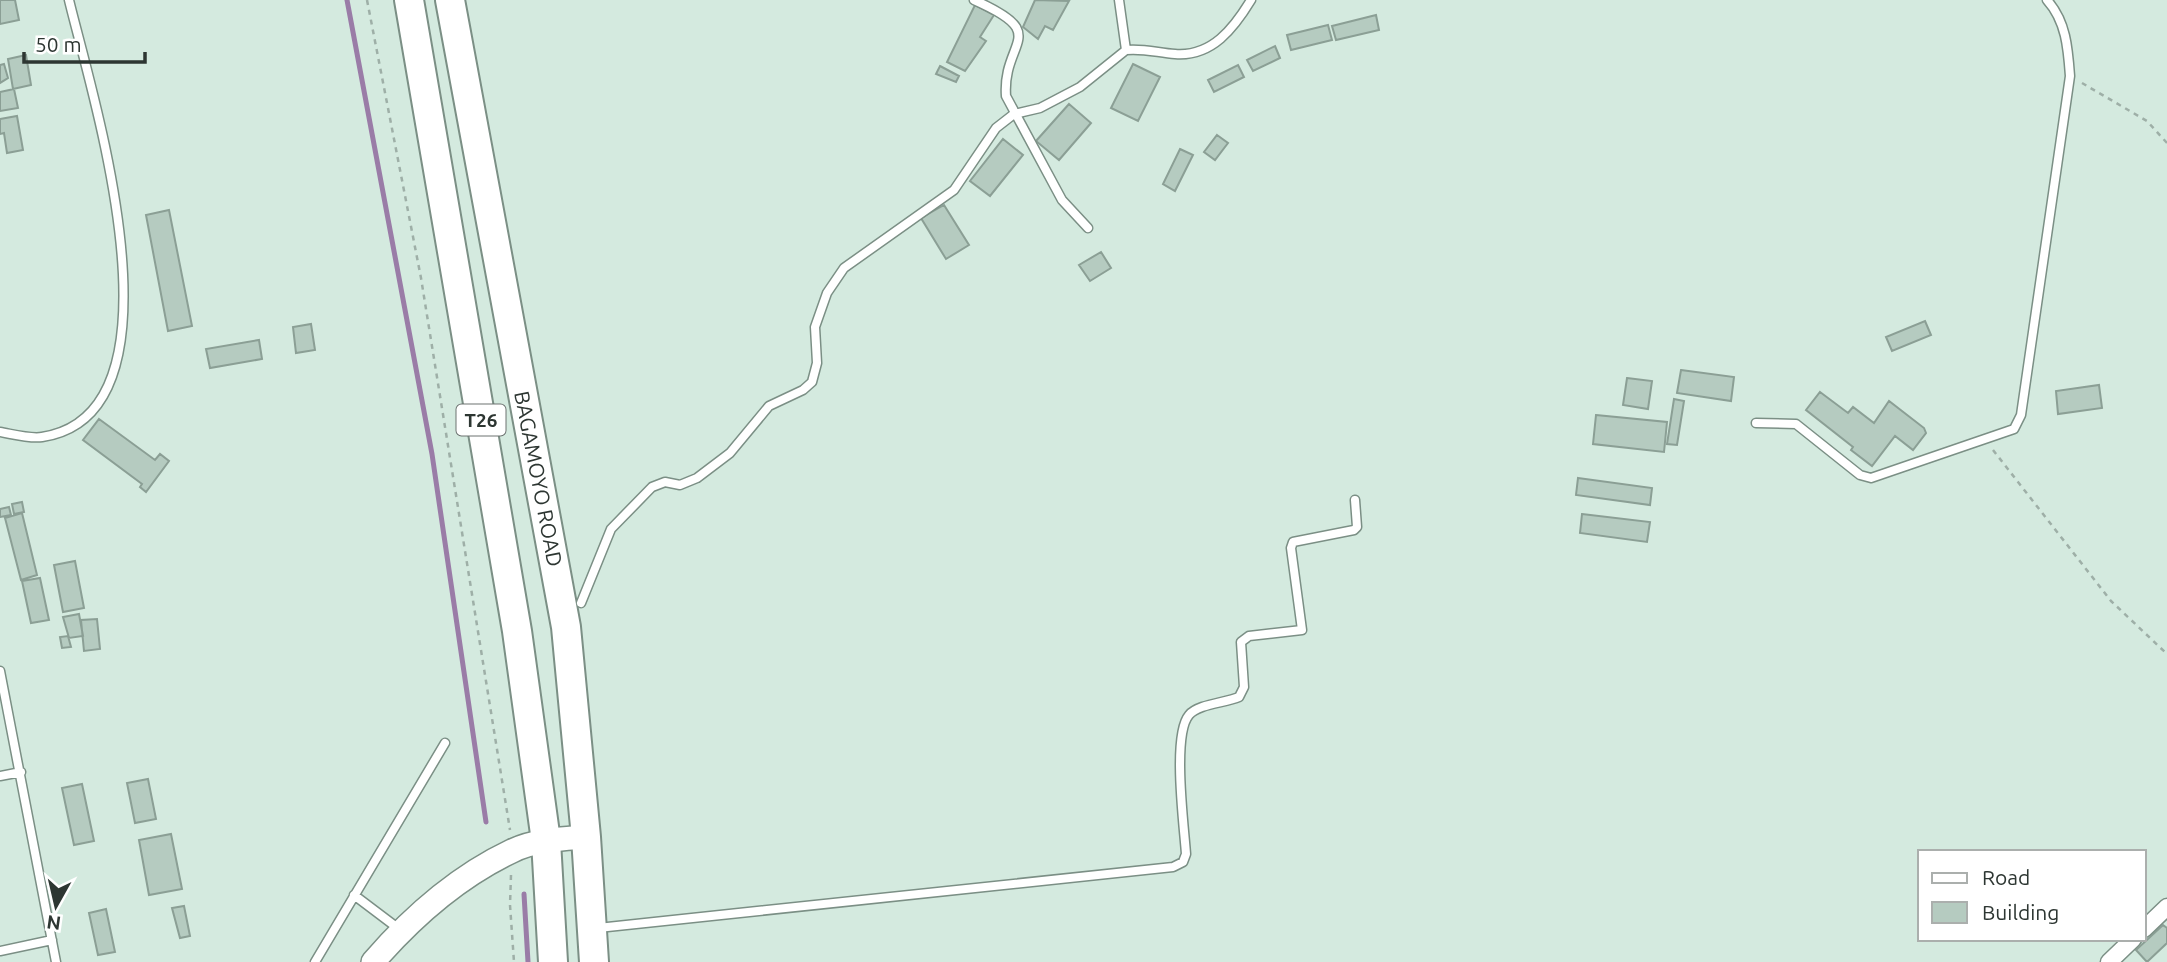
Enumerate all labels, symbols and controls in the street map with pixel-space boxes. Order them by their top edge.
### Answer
scale bar [24,21,145,65]
text: 50 m [35,32,82,56]
street label: BAGAMOYO ROAD [510,389,568,569]
road number: T26 [456,404,505,436]
legend [1918,850,2146,941]
text: Road [1982,865,2030,889]
north arrow [21,871,91,941]
text: Building [1982,900,2059,924]
text: N [45,911,62,935]

